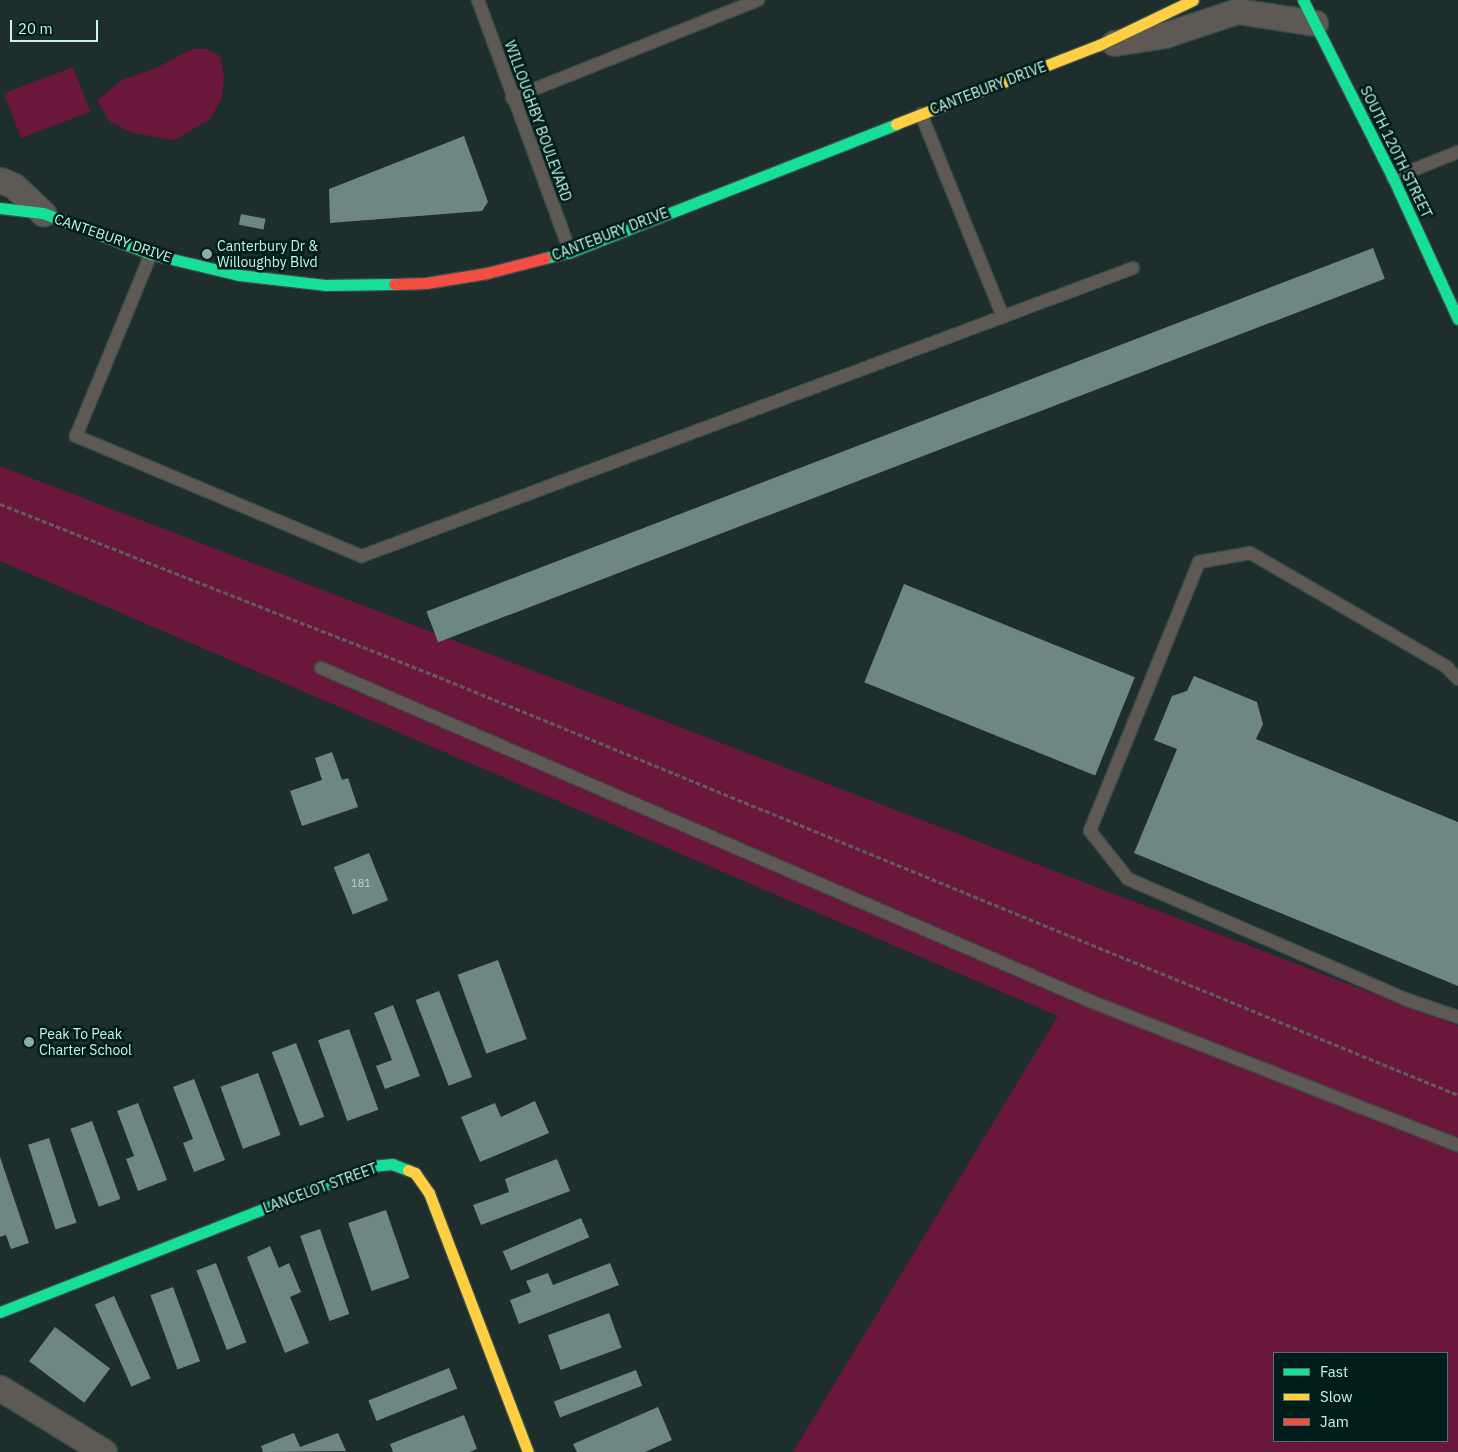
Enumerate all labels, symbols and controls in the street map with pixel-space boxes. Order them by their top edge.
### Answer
scale bar [12,10,100,42]
text: 20 m [18,19,53,38]
street label: WILLOUGHBY BOULEVARD [501,38,575,204]
street label: CANTEBURY DRIVE [928,58,1048,118]
street label: SOUTH 120TH STREET [1357,83,1435,221]
street label: CANTEBURY DRIVE [550,204,670,264]
street label: CANTEBURY DRIVE [52,210,174,266]
place label: Canterbury Dr & Willoughby Blvd [217,238,318,270]
marker: Canterbury Dr & Willoughby Blvd [201,248,213,260]
house number: 181 [351,876,371,890]
place label: Peak To Peak Charter School [39,1026,132,1058]
marker: Peak To Peak Charter School [23,1036,35,1048]
street label: LANCELOT STREET [261,1160,379,1216]
legend [1273,1352,1448,1442]
text: Fast [1320,1362,1348,1381]
text: Slow [1320,1387,1353,1406]
text: Jam [1320,1412,1349,1431]

